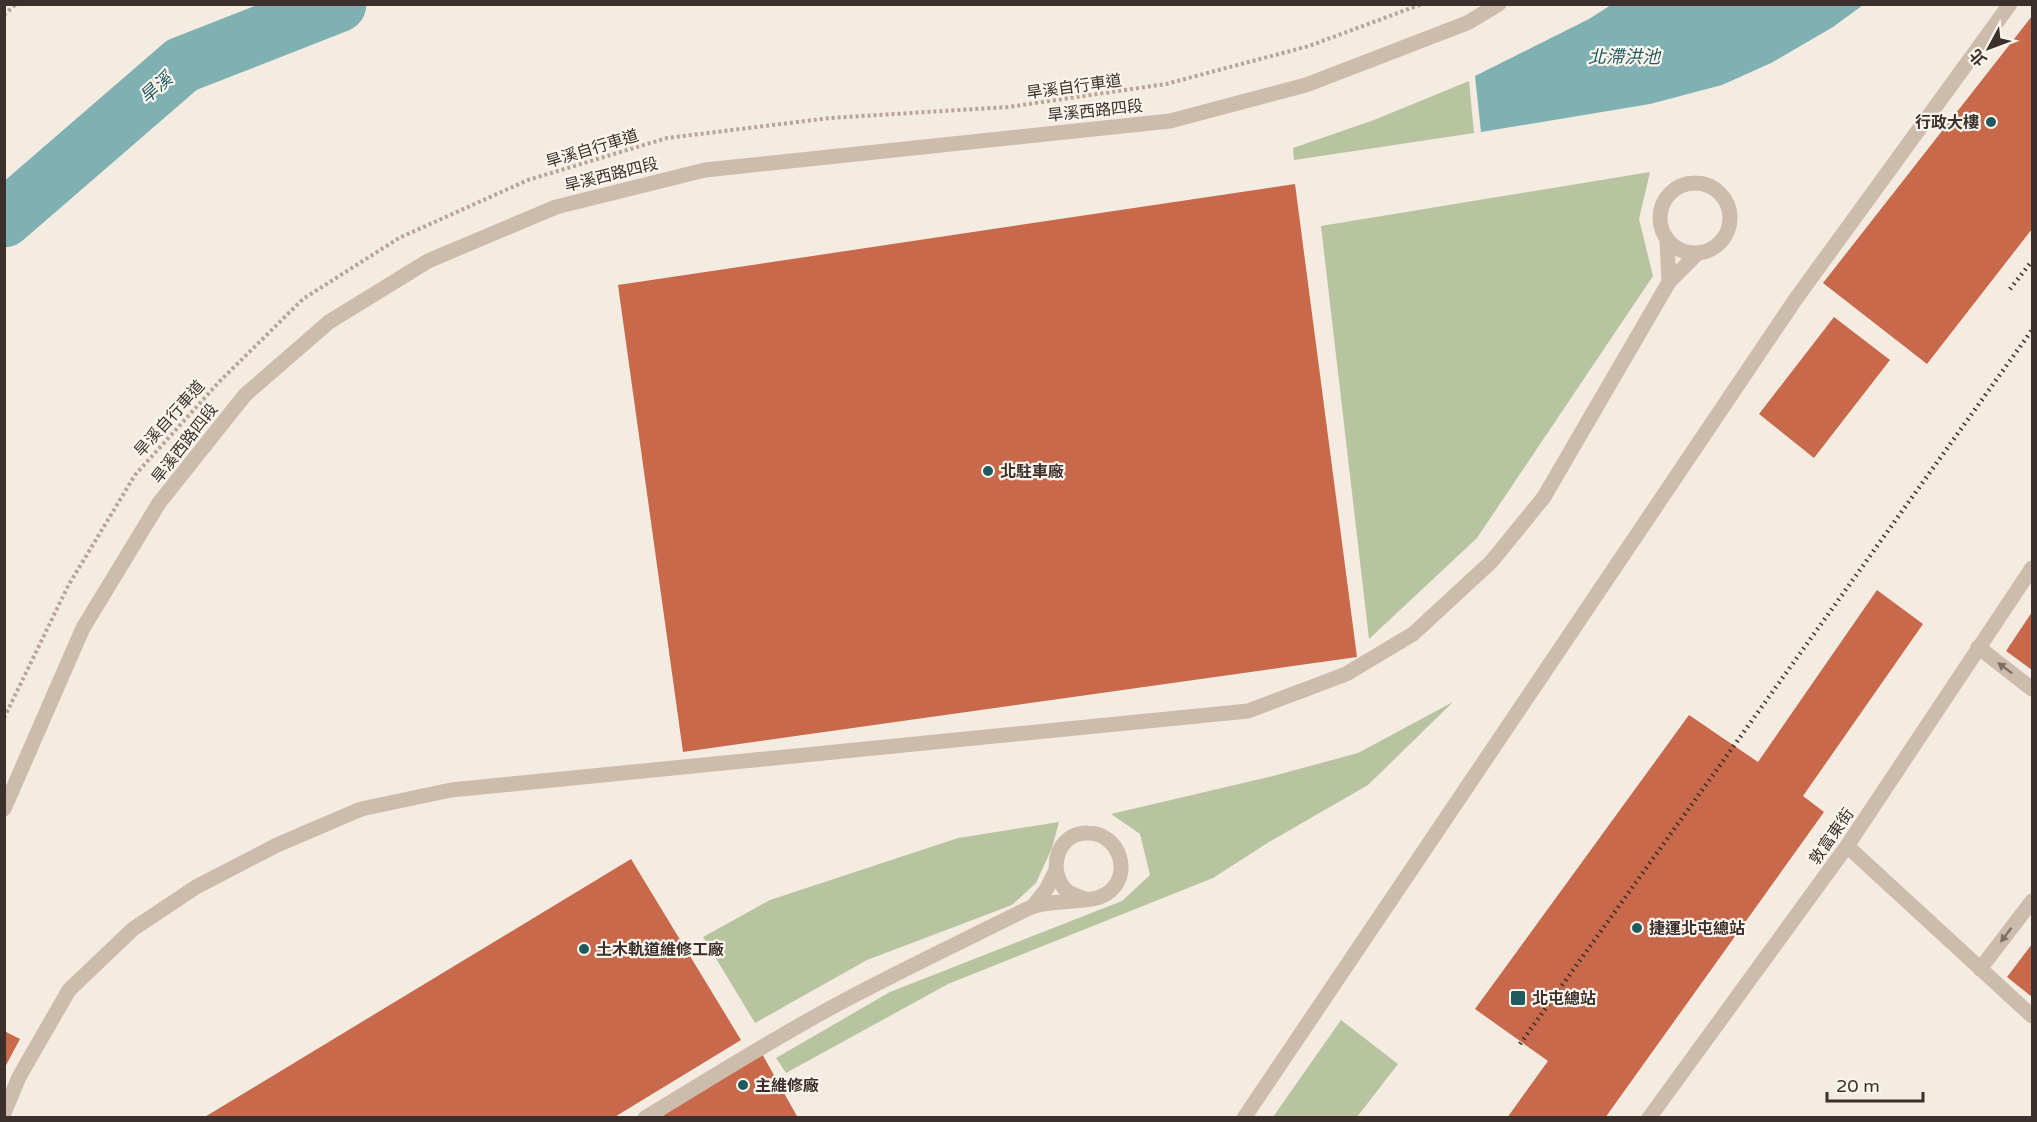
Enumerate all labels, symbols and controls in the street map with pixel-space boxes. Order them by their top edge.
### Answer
north arrow [1959,18,2019,78]
text: 北 [1966,45,1991,70]
water label: 北滯洪池 [1588,46,1662,68]
water label: 旱溪 [135,66,179,108]
street label: 旱溪自行車道 [1025,70,1123,104]
street label: 旱溪西路四段 [1046,96,1144,126]
place label: 行政大樓 [1915,113,1979,133]
marker: 行政大樓 [1984,115,1998,129]
street label: 旱溪自行車道 [543,125,641,173]
street label: 旱溪西路四段 [562,154,660,196]
street label: 旱溪自行車道 [130,376,209,461]
street label: 旱溪西路四段 [147,400,222,488]
place label: 北駐車廠 [1000,462,1064,482]
marker: 北駐車廠 [981,464,995,478]
one-way arrow [1997,662,2013,675]
street label: 敦富東街 [1805,805,1858,869]
place label: 捷運北屯總站 [1649,919,1745,939]
marker: 捷運北屯總站 [1630,921,1644,935]
one-way arrow [2001,928,2013,943]
place label: 土木軌道維修工廠 [596,940,724,960]
marker: 土木軌道維修工廠 [577,942,591,956]
marker: 北屯總站 [1509,989,1527,1007]
place label: 北屯總站 [1532,989,1596,1009]
scale bar [1827,1065,1923,1103]
text: 20 m [1836,1075,1880,1097]
place label: 主維修廠 [755,1076,819,1096]
marker: 主維修廠 [736,1078,750,1092]

